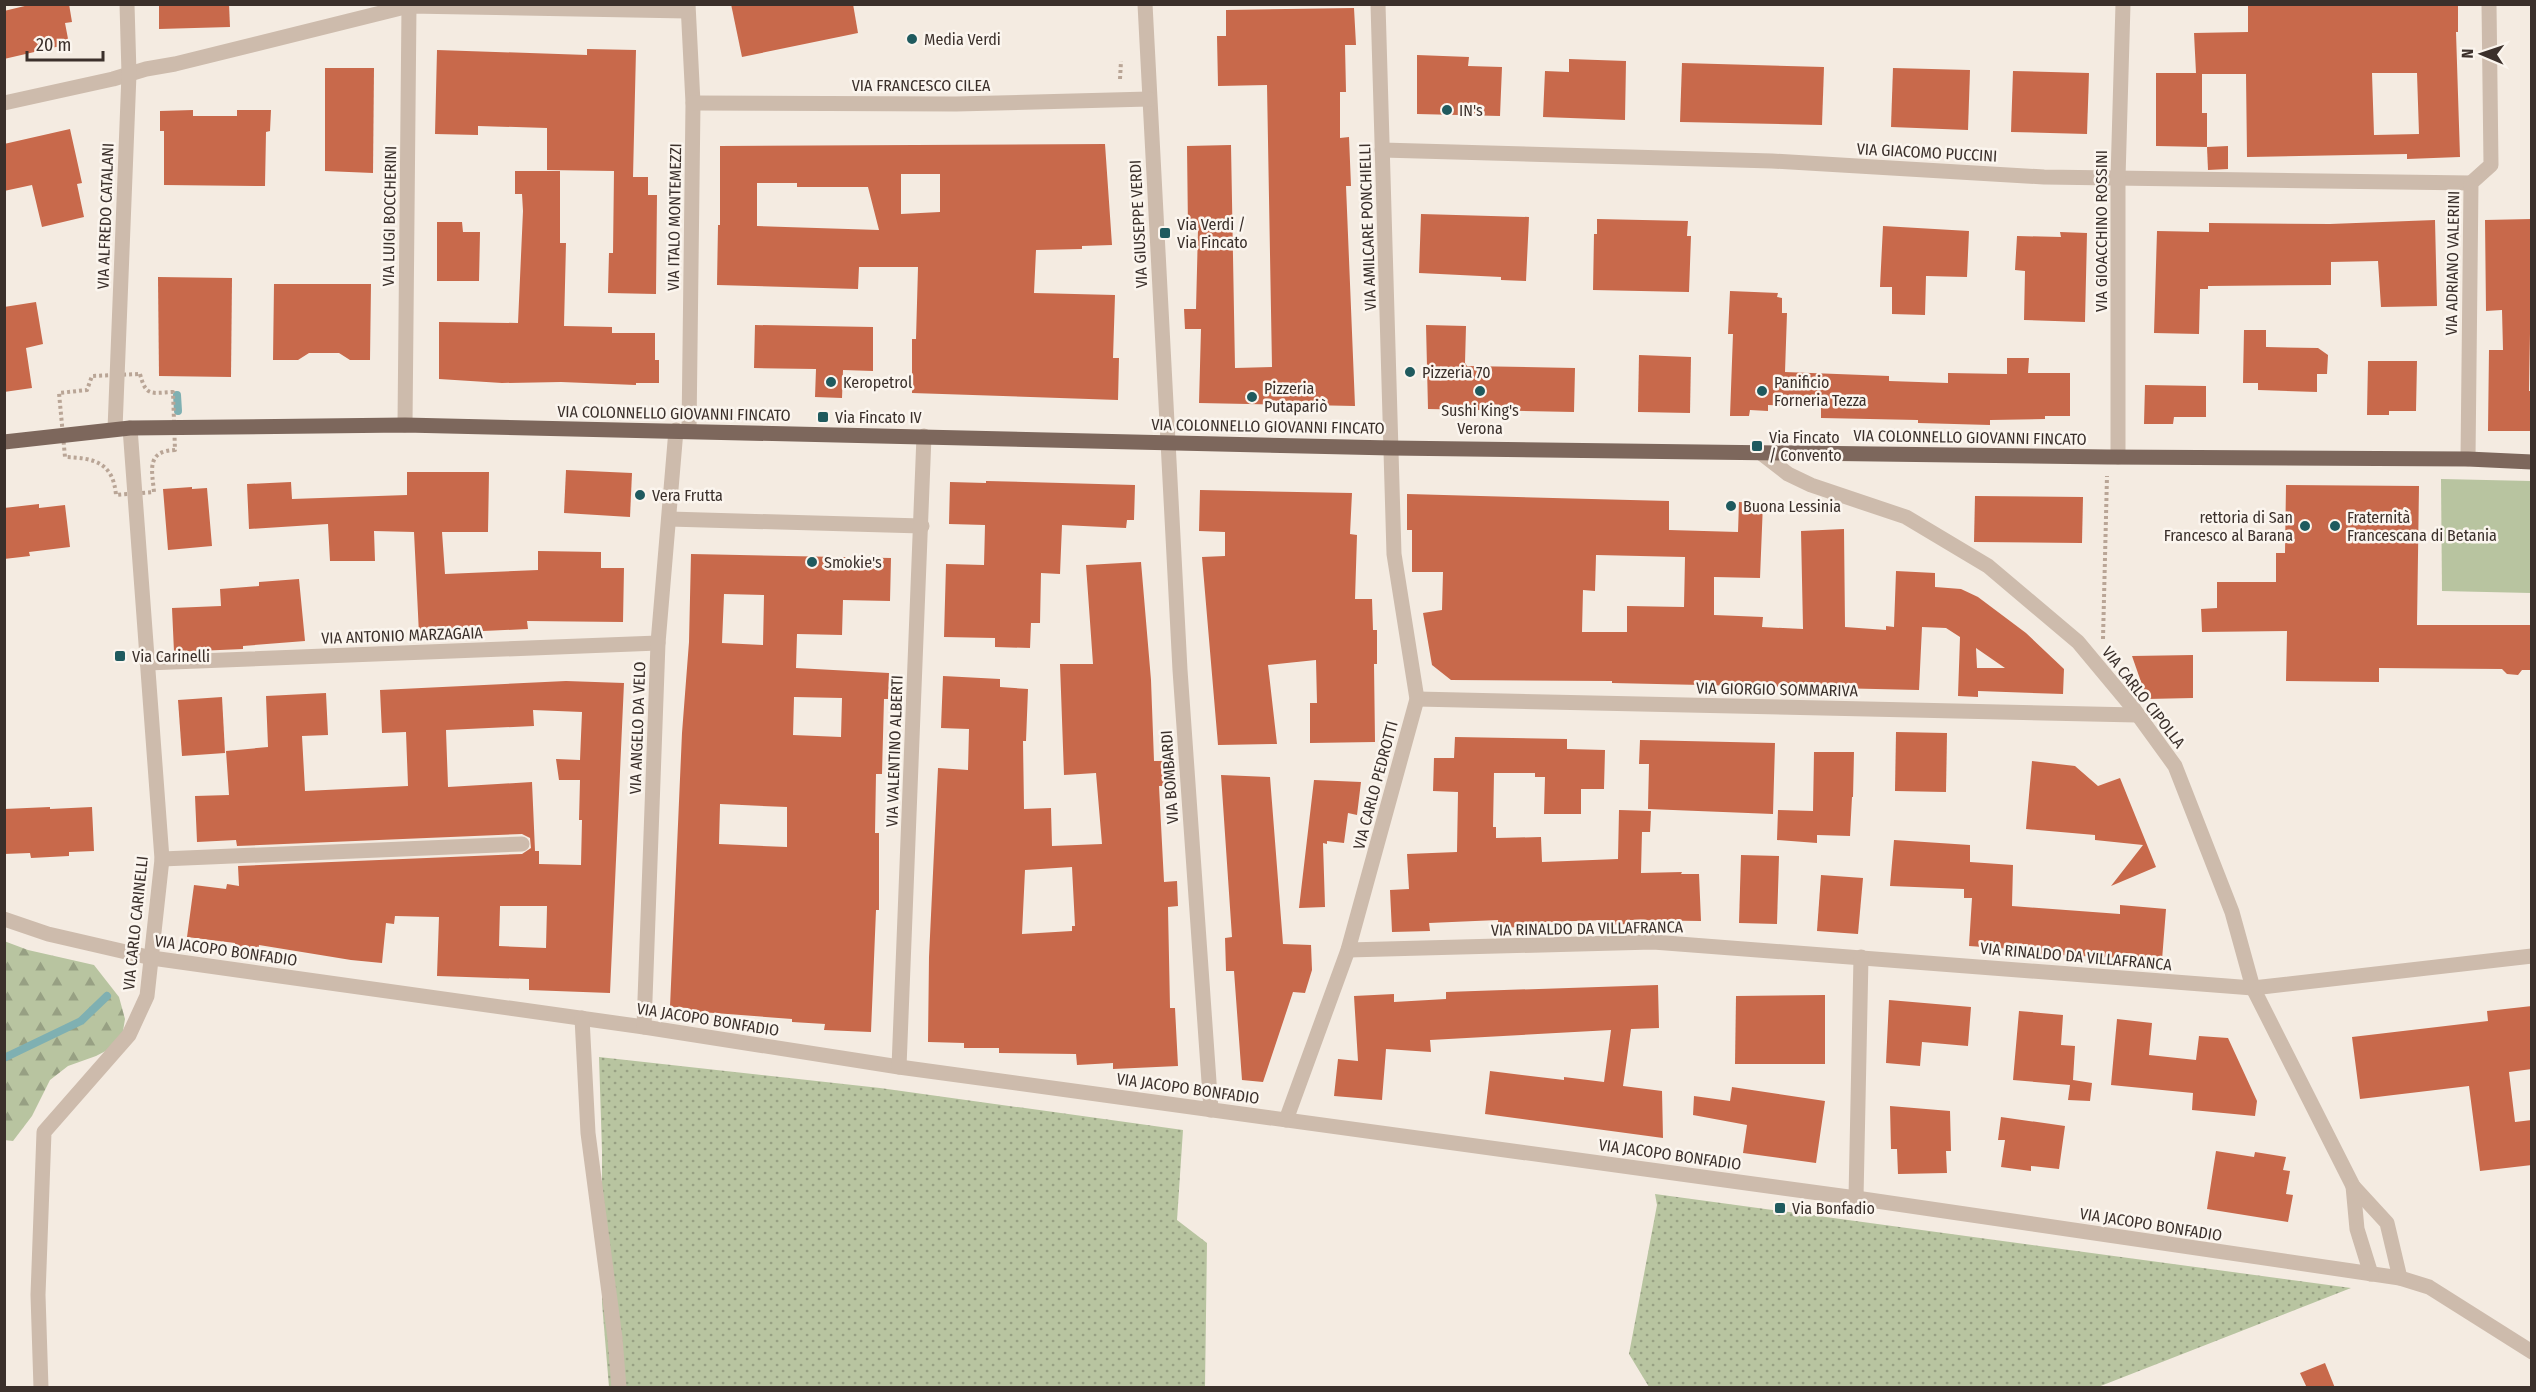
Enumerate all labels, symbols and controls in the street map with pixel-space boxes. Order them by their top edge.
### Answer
scale bar [27,24,104,62]
north arrow [2452,24,2512,84]
place label: Media Verdi [924,30,1001,49]
marker: Media Verdi [905,32,919,46]
text: 20 m [36,34,71,56]
text: N [2458,48,2477,59]
street label: VIA FRANCESCO CILEA [852,76,991,95]
place label: IN's [1459,101,1483,120]
marker: IN's [1440,103,1454,117]
street label: VIA GIACOMO PUCCINI [1856,139,1998,166]
street label: VIA ALFREDO CATALANI [93,142,118,290]
street label: VIA ITALO MONTEMEZZI [664,143,685,291]
street label: VIA AMILCARE PONCHIELLI [1355,143,1380,311]
street label: VIA LUIGI BOCCHERINI [379,145,400,287]
street label: VIA GIOACCHINO ROSSINI [2092,150,2111,312]
street label: VIA GIUSEPPE VERDI [1126,159,1151,289]
street label: VIA ADRIANO VALERINI [2442,190,2463,336]
place label: Via Verdi / Via Fincato [1177,215,1248,252]
marker: Via Verdi / Via Fincato [1158,226,1172,240]
place label: Pizzeria 70 [1422,363,1491,382]
marker: Pizzeria 70 [1403,365,1417,379]
place label: Keropetrol [843,373,912,392]
place label: Panificio Forneria Tezza [1774,373,1867,410]
marker: Keropetrol [824,375,838,389]
place label: Pizzeria Putapariò [1264,379,1328,416]
marker: Sushi King's Verona [1473,384,1487,398]
marker: Panificio Forneria Tezza [1755,384,1769,398]
marker: Pizzeria Putapariò [1245,390,1259,404]
place label: Sushi King's Verona [1441,401,1519,438]
street label: VIA COLONNELLO GIOVANNI FINCATO [557,402,791,425]
place label: Via Fincato IV [835,408,923,427]
marker: Via Fincato IV [816,410,830,424]
street label: VIA COLONNELLO GIOVANNI FINCATO [1151,415,1385,438]
street label: VIA COLONNELLO GIOVANNI FINCATO [1853,426,2087,449]
place label: Via Fincato / Convento [1769,428,1842,465]
marker: Via Fincato / Convento [1750,439,1764,453]
place label: Vera Frutta [652,486,723,505]
marker: Vera Frutta [633,488,647,502]
place label: Buona Lessinia [1743,497,1841,516]
marker: Buona Lessinia [1724,499,1738,513]
place label: rettoria di San Francesco al Barana [2164,508,2293,545]
place label: Fraternità Francescana di Betania [2347,508,2497,545]
marker: rettoria di San Francesco al Barana [2298,519,2312,533]
marker: Fraternità Francescana di Betania [2328,519,2342,533]
place label: Smokie's [824,553,882,572]
marker: Smokie's [805,555,819,569]
street label: VIA ANTONIO MARZAGAIA [321,623,484,648]
street label: VIA CARLO CIPOLLA [2098,643,2189,752]
place label: Via Carinelli [132,647,210,666]
marker: Via Carinelli [113,649,127,663]
street label: VIA ANGELO DA VELO [626,661,649,795]
street label: VIA VALENTINO ALBERTI [882,675,907,827]
street label: VIA GIORGIO SOMMARIVA [1696,679,1859,700]
street label: VIA CARLO PEDROTTI [1349,719,1402,851]
street label: VIA BOMBARDI [1157,729,1182,824]
street label: VIA CARLO CARINELLI [119,855,152,991]
street label: VIA RINALDO DA VILLAFRANCA [1491,917,1684,940]
street label: VIA JACOPO BONFADIO [153,931,298,970]
street label: VIA RINALDO DA VILLAFRANCA [1979,939,2173,974]
street label: VIA JACOPO BONFADIO [635,999,780,1040]
street label: VIA JACOPO BONFADIO [1115,1069,1260,1108]
street label: VIA JACOPO BONFADIO [1597,1135,1742,1174]
place label: Via Bonfadio [1792,1199,1875,1218]
marker: Via Bonfadio [1773,1201,1787,1215]
street label: VIA JACOPO BONFADIO [2078,1204,2223,1245]

